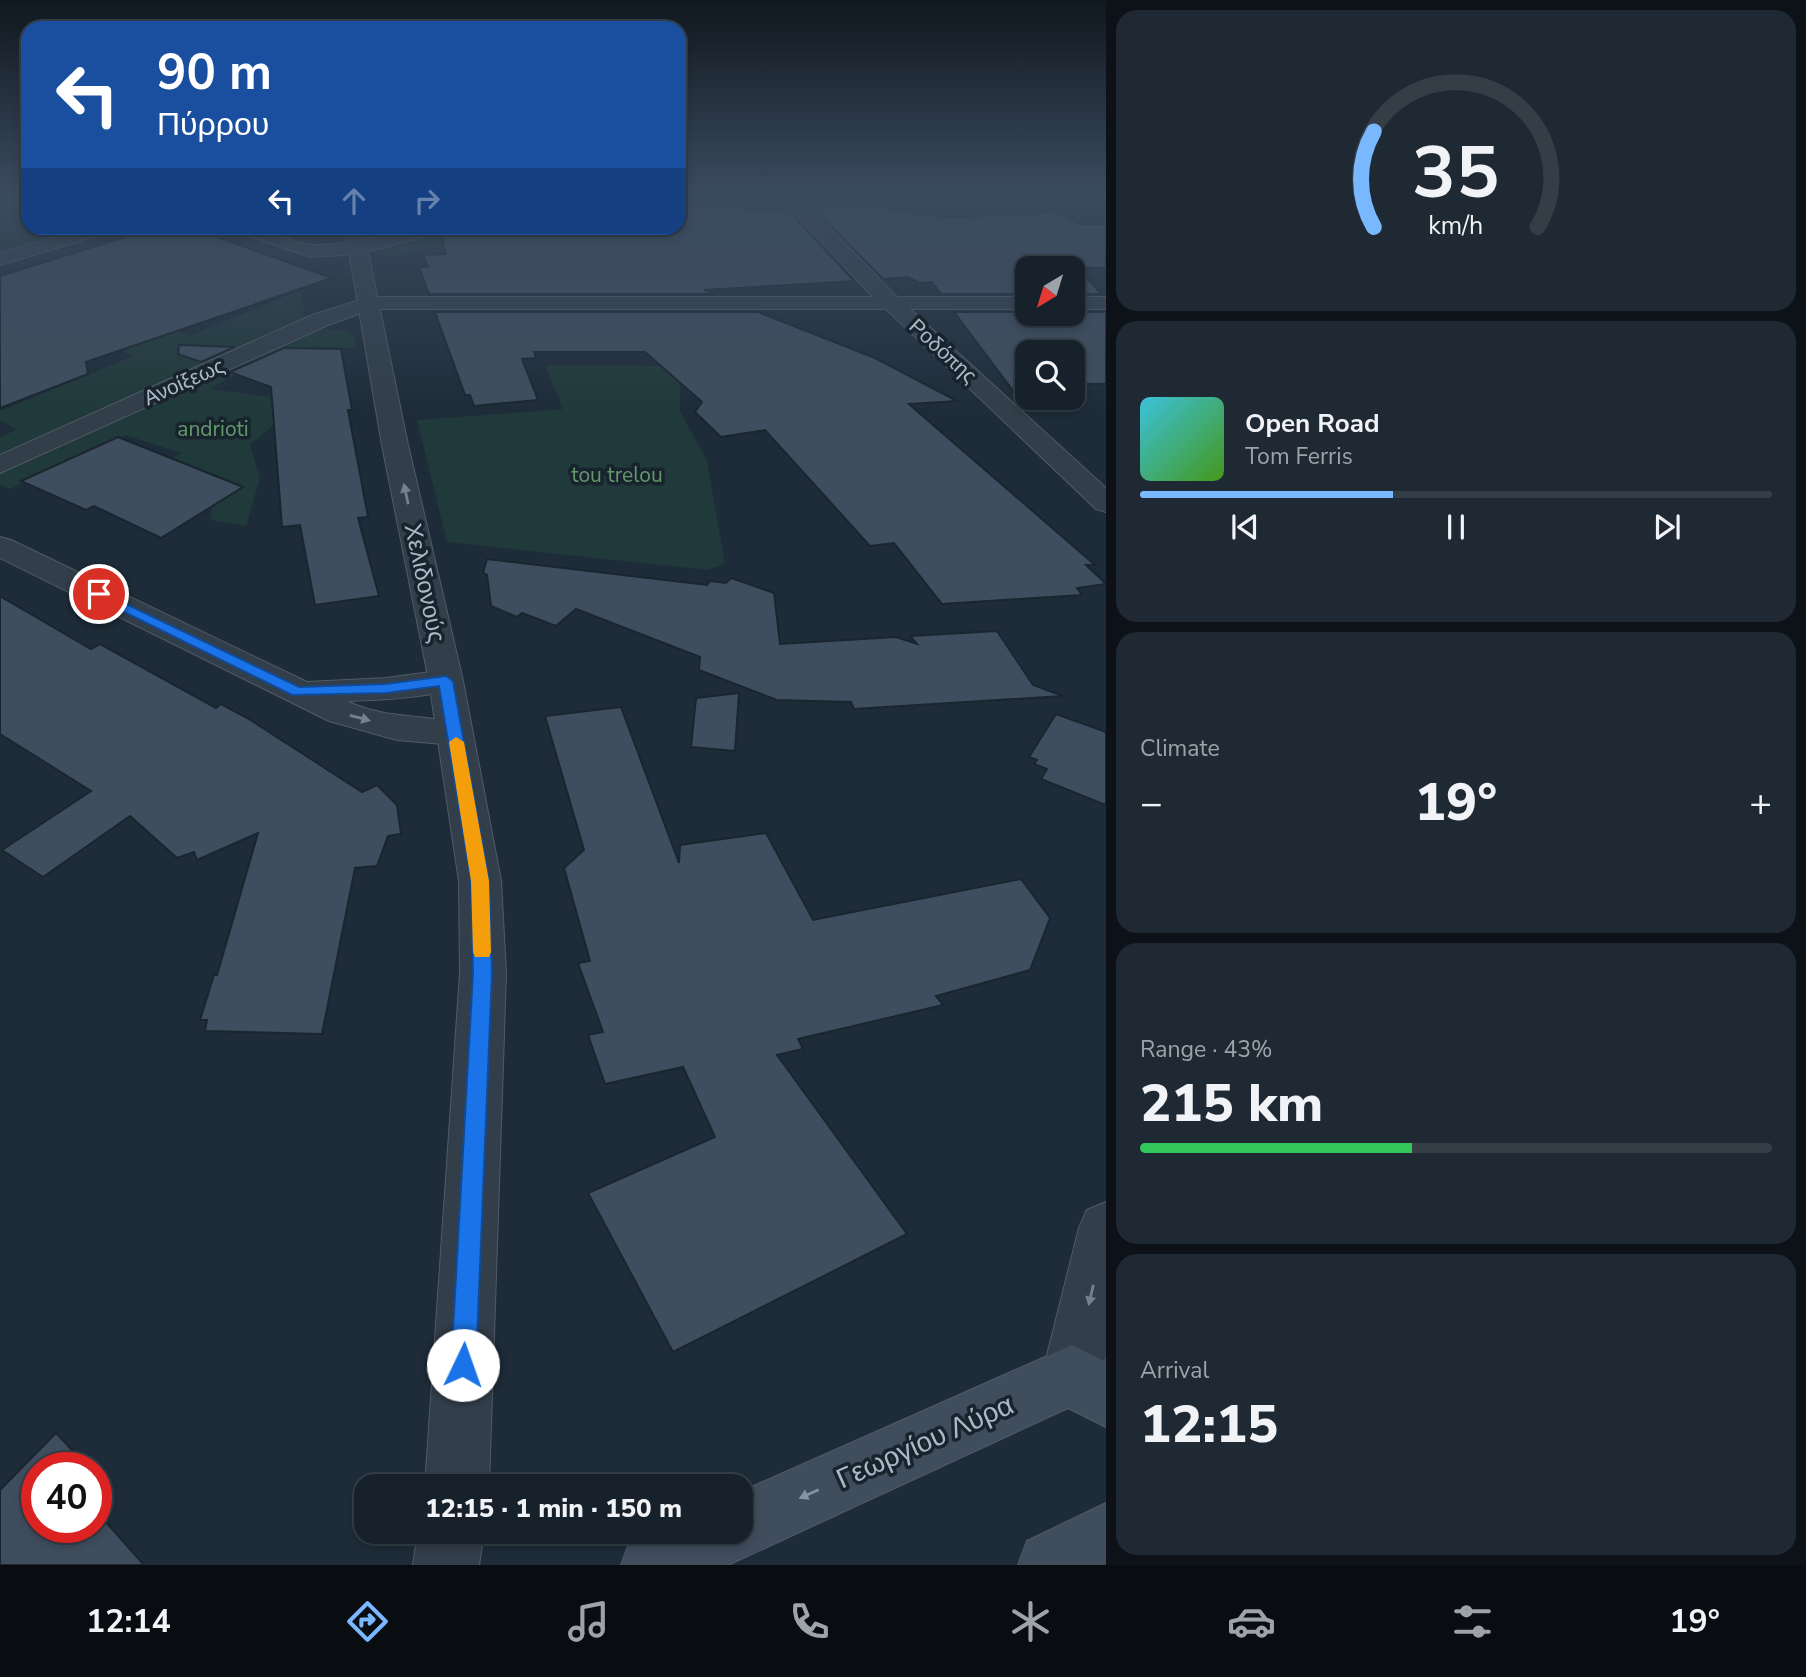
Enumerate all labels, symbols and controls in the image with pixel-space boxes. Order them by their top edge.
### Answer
text: 90 m [157,39,272,106]
icon: left [42,49,133,140]
text: Πύρρου [157,103,269,146]
text: 35 [1412,123,1500,223]
icon: left [262,182,300,220]
icon: ahead [335,182,373,220]
icon: right [408,182,446,220]
text: km/h [1428,208,1484,242]
north arrow [1015,256,1085,326]
map controls [1015,256,1085,410]
street label: Ροδόπης [903,312,983,390]
button: search [1015,340,1085,410]
street label: Ανοίξεως [139,352,229,412]
text: Open Road [1245,406,1380,441]
park label: andrioti [177,415,249,443]
text: Tom Ferris [1245,441,1353,472]
park label: tou trelou [571,461,663,489]
one-way arrow [400,483,411,505]
icon: previous [1226,508,1264,546]
icon: pause [1437,508,1475,546]
icon: next [1648,508,1686,546]
street label: Χελιδονούς [397,521,453,645]
pin [69,564,129,624]
icon: arrive [80,575,118,613]
one-way arrow [349,713,371,724]
text: Climate [1140,733,1220,764]
text: 19° [1415,767,1497,838]
text: − [1140,778,1163,829]
text: + [1749,778,1772,829]
text: Range · 43% [1140,1034,1272,1065]
text: 215 km [1140,1068,1323,1139]
one-way arrow [1085,1284,1096,1306]
position arrow [426,1328,500,1402]
text: Arrival [1140,1355,1209,1386]
street label: Γεωργίου Λύρα [830,1386,1020,1498]
text: 12:15 [1140,1389,1278,1460]
speed limit sign: 40 [21,1452,112,1543]
one-way arrow [799,1489,819,1500]
text: 12:15 · 1 min · 150 m [425,1491,682,1526]
icon: directions [343,1597,392,1646]
icon: music [564,1597,613,1646]
icon: phone [785,1597,834,1646]
icon: climate [1006,1597,1055,1646]
icon: car [1227,1597,1276,1646]
icon: filters [1448,1597,1497,1646]
text: 12:14 [86,1600,171,1643]
text: 19° [1669,1600,1720,1643]

